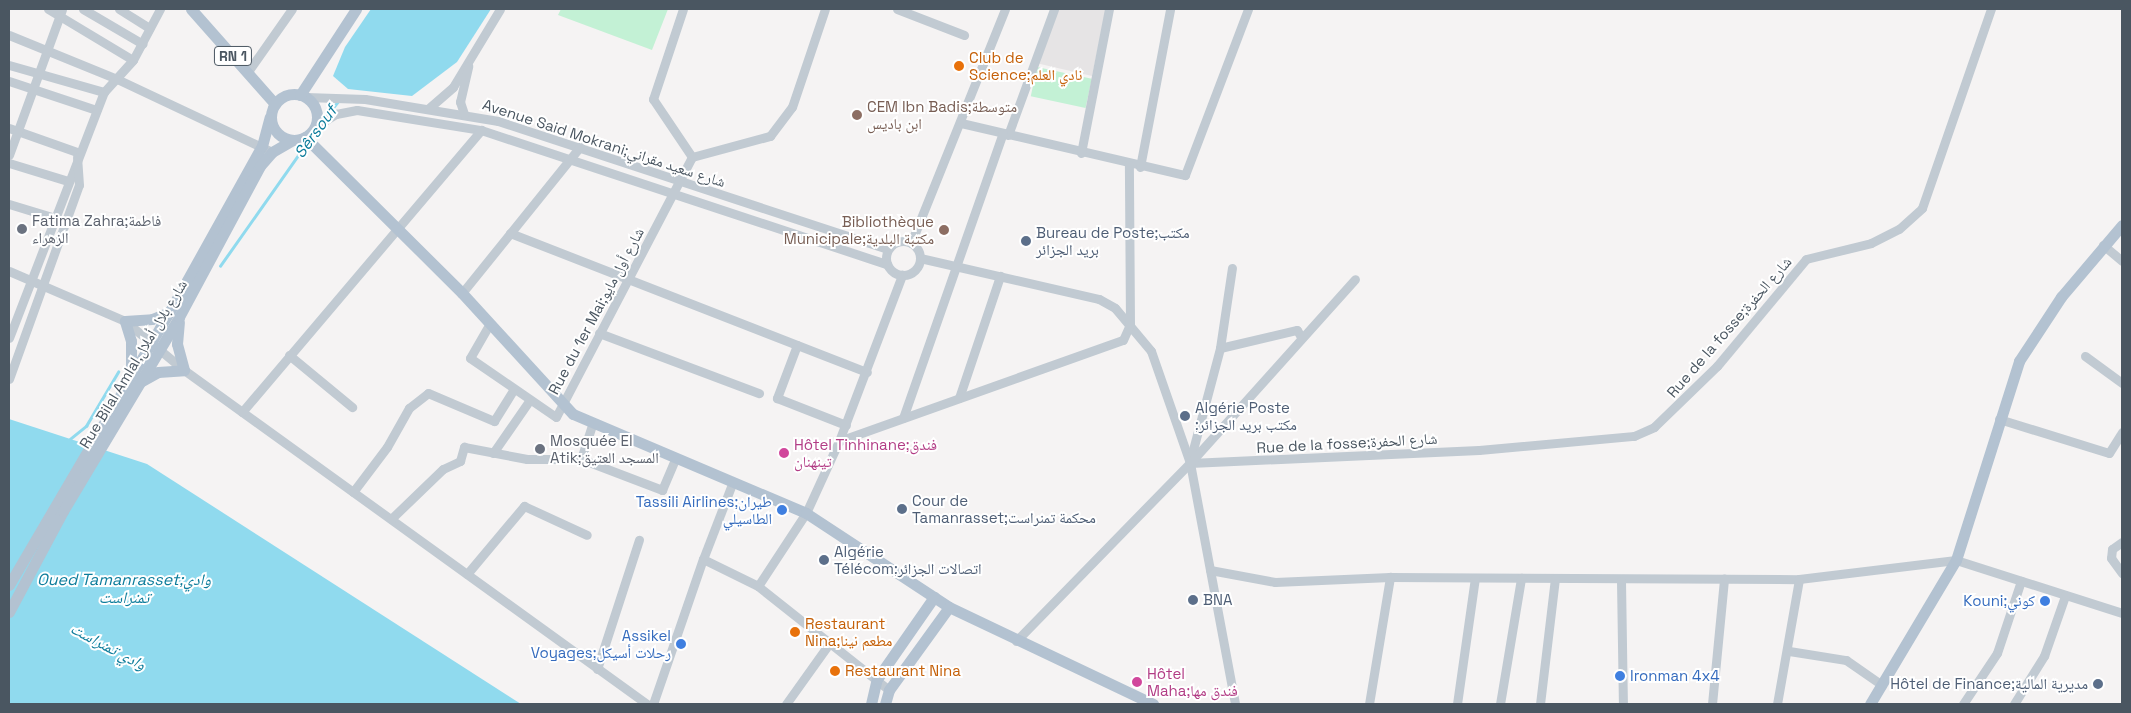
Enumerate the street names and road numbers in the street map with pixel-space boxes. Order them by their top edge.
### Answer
road number: RN 1 [213,44,253,68]
street label: Avenue Said Mokrani;شارع سعيد مقراني [480,95,728,191]
street label: Rue du 1er Mai;شارع أول مايو [544,225,648,397]
street label: Rue de la fosse;شارع الحفرة [1663,253,1795,401]
street label: Rue Bilal Amlal,شارع بلال أملال [75,276,191,452]
street label: Rue de la fosse;شارع الحفرة [1256,429,1438,457]

